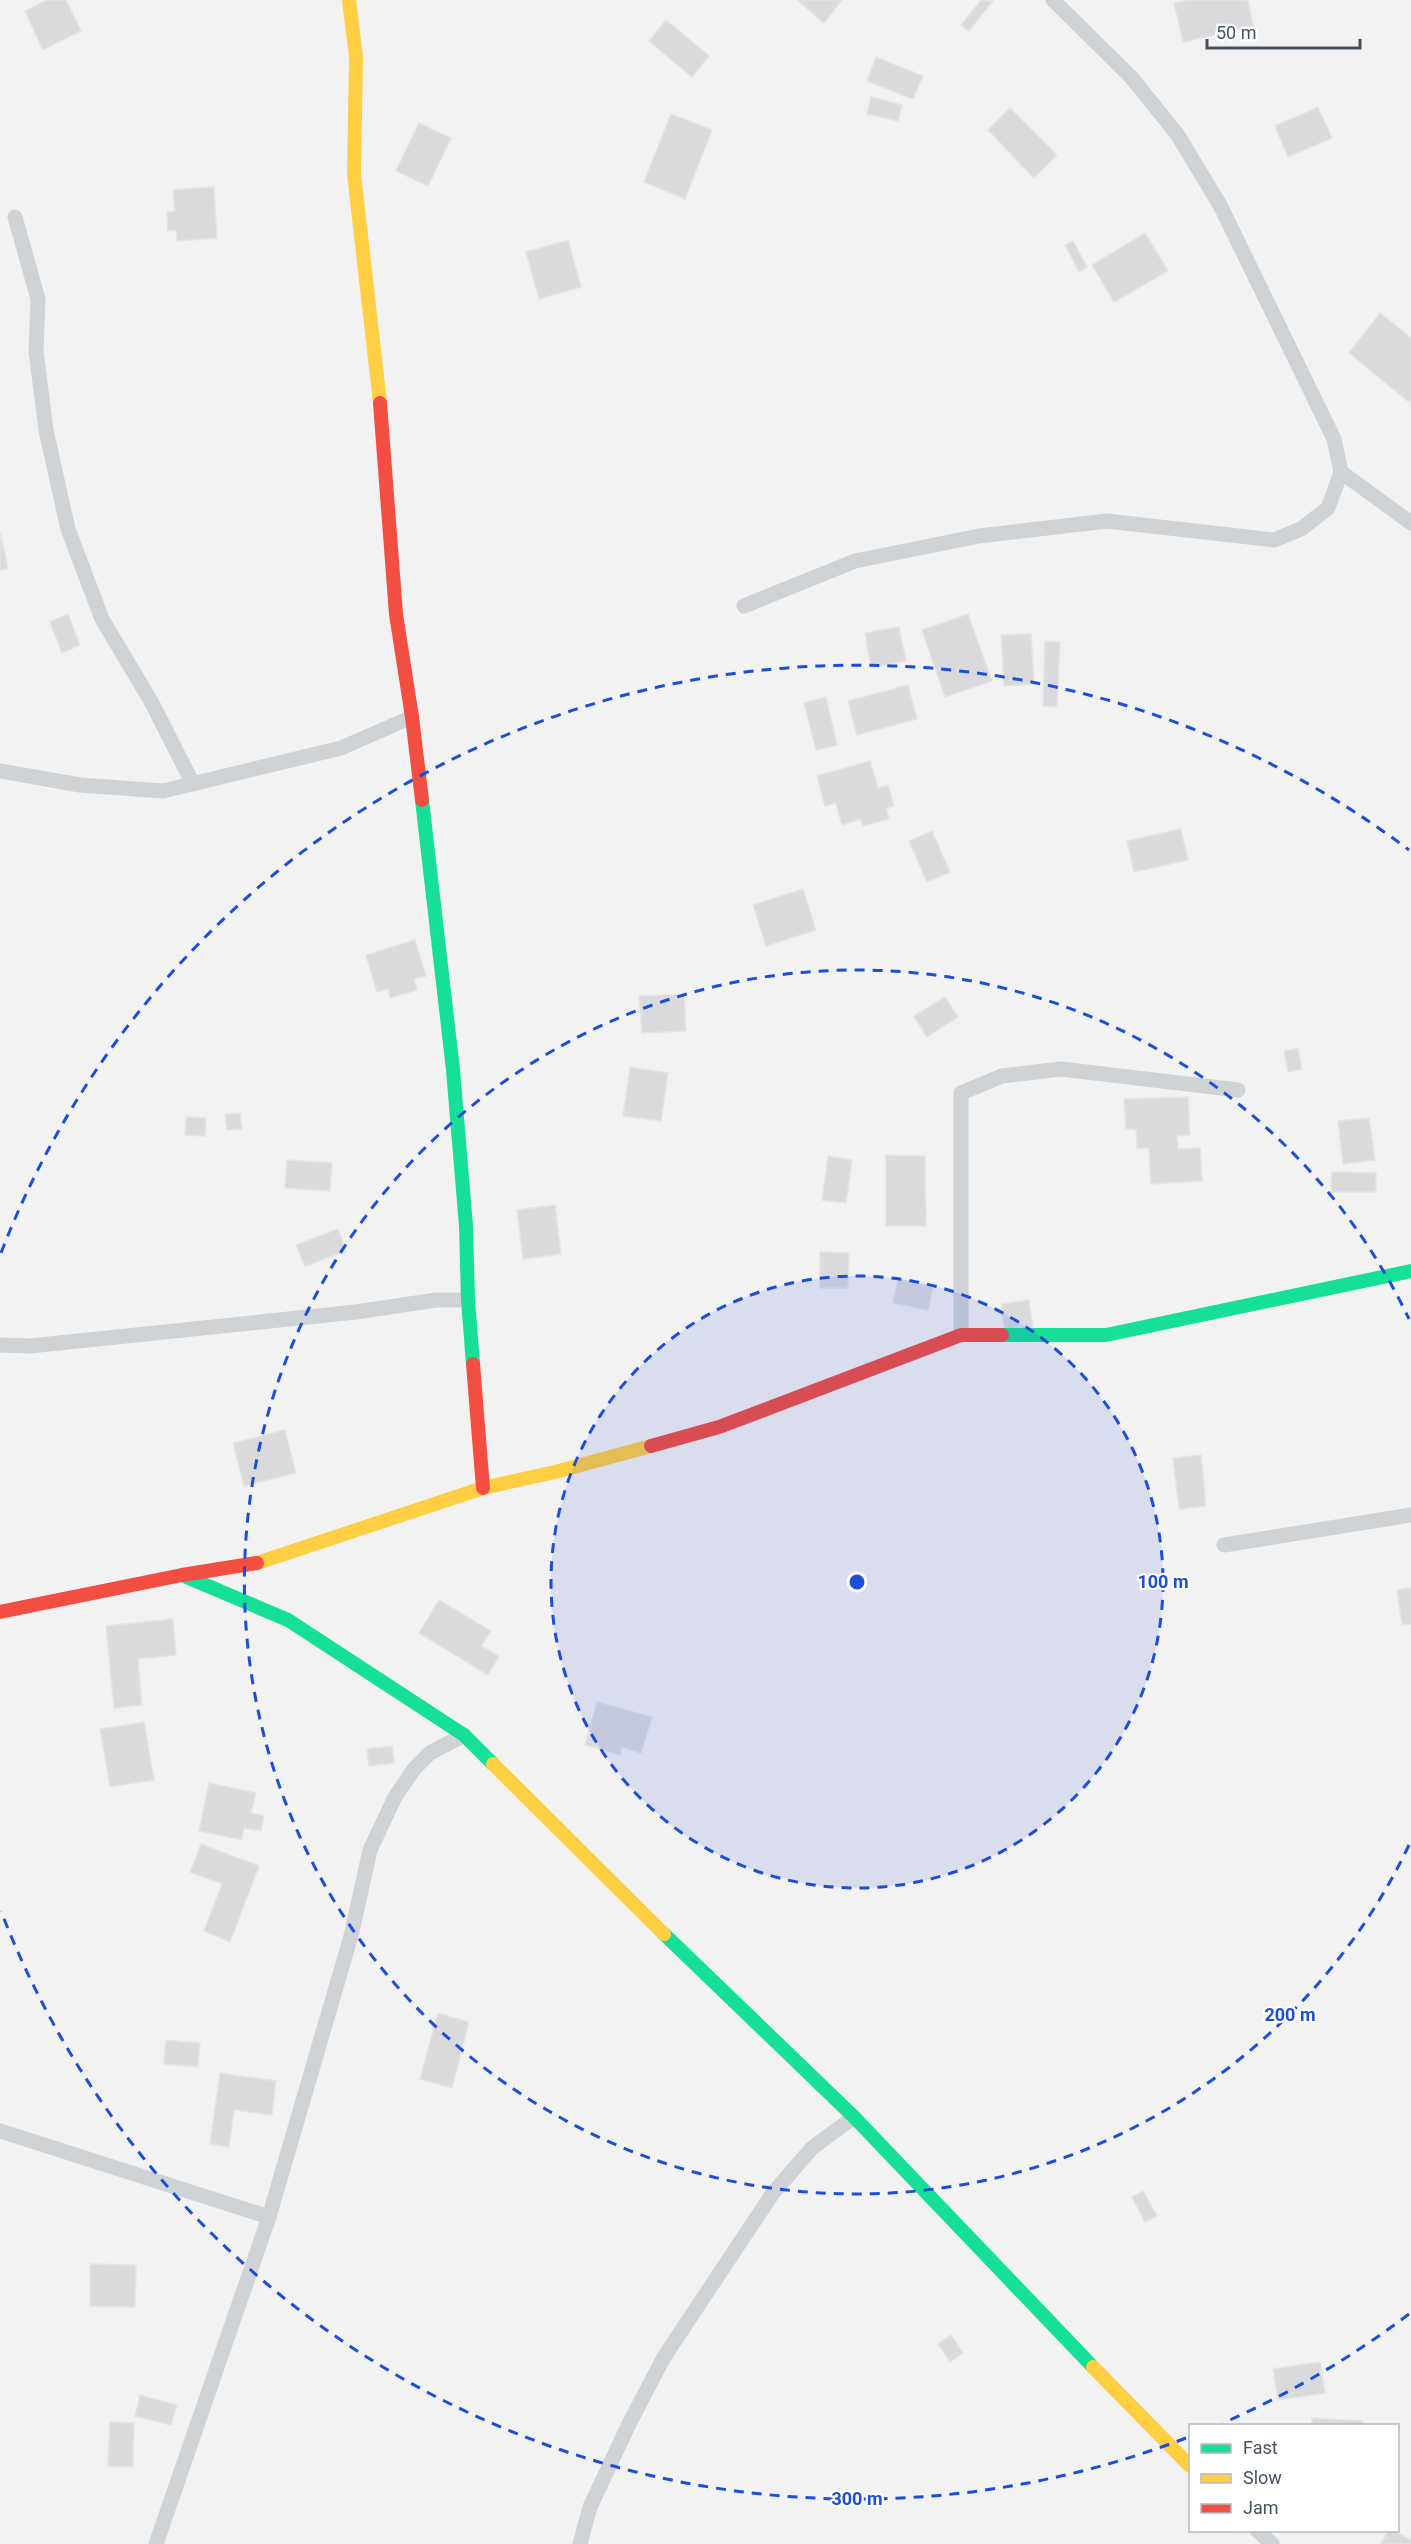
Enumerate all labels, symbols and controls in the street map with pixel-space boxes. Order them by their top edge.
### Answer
scale bar [1207,12,1360,50]
text: 50 m [1216,22,1256,43]
text: 100 m [1137,1571,1189,1592]
centre of rings [847,1572,867,1592]
text: 200 m [1264,2004,1316,2025]
legend [1189,2424,1399,2532]
text: Fast [1243,2437,1278,2458]
text: Slow [1243,2467,1282,2488]
text: 300 m [831,2488,883,2509]
text: Jam [1243,2497,1279,2518]

